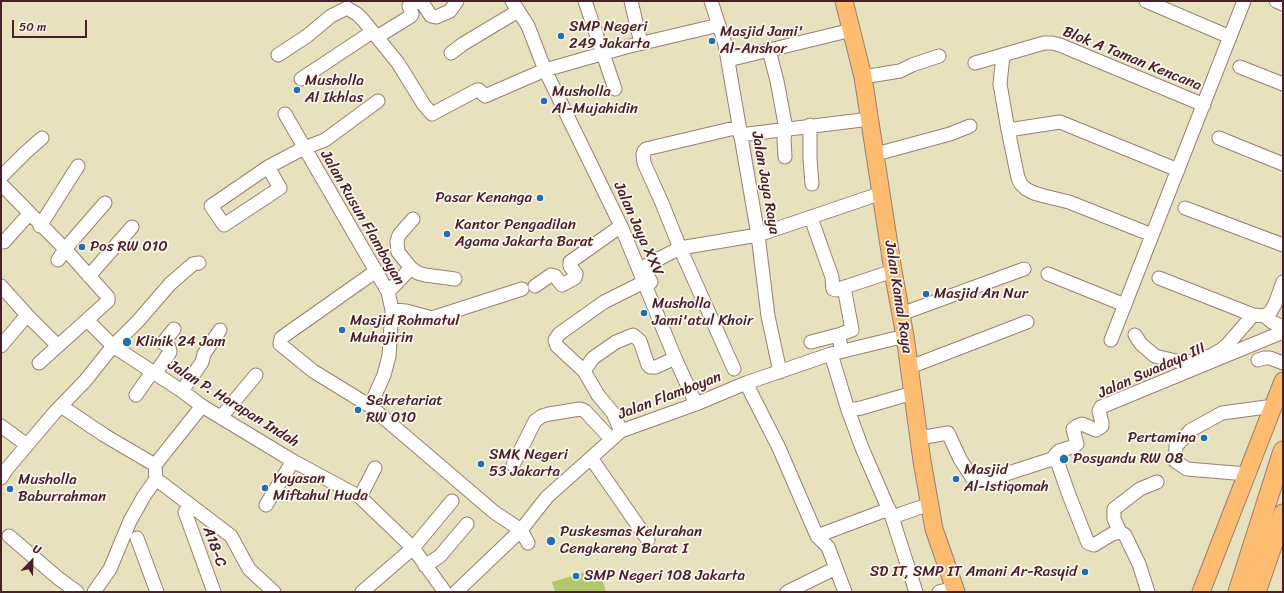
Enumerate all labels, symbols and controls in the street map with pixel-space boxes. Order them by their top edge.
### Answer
scale bar [14,12,89,38]
text: 50 m [19,16,46,38]
place label: SMP Negeri 249 Jakarta [569,18,650,53]
place label: Masjid Jami' Al-Anshor [720,23,803,58]
street label: Blok A Taman Kencana [1060,23,1204,95]
marker: SMP Negeri 249 Jakarta [556,31,566,41]
marker: Masjid Jami' Al-Anshor [707,36,717,46]
place label: Musholla Al Ikhlas [305,72,364,107]
place label: Musholla Al-Mujahidin [552,83,638,118]
marker: Musholla Al Ikhlas [292,85,302,95]
marker: Musholla Al-Mujahidin [539,96,549,106]
street label: Jalan Jaya Raya [747,130,783,236]
street label: Jalan Rusun Flamboyan [316,147,408,289]
street label: Jalan Jaya XXV [609,179,667,279]
place label: Pasar Kenanga [435,189,532,207]
marker: Pasar Kenanga [535,193,545,203]
place label: Kantor Pengadilan Agama Jakarta Barat [455,216,594,251]
marker: Kantor Pengadilan Agama Jakarta Barat [442,229,452,239]
place label: Pos RW 010 [90,238,168,256]
street label: Jalan Kamal Raya [880,239,916,355]
marker: Pos RW 010 [77,242,87,252]
place label: Masjid An Nur [934,285,1028,303]
marker: Masjid An Nur [921,289,931,299]
place label: Musholla Jami'atul Khoir [652,295,753,330]
marker: Musholla Jami'atul Khoir [639,308,649,318]
place label: Masjid Rohmatul Muhajirin [350,312,459,347]
marker: Masjid Rohmatul Muhajirin [337,325,347,335]
place label: Klinik 24 Jam [136,333,226,351]
marker: Klinik 24 Jam [121,336,133,348]
street label: Jalan Swadaya III [1096,339,1208,403]
street label: Jalan P. Harapan Indah [164,356,302,452]
street label: Jalan Flamboyan [616,368,724,424]
place label: Sekretariat RW 010 [366,392,443,427]
marker: Sekretariat RW 010 [353,405,363,415]
place label: Pertamina [1128,429,1196,447]
marker: Pertamina [1199,433,1209,443]
place label: SMK Negeri 53 Jakarta [489,446,568,481]
place label: Posyandu RW 08 [1073,450,1183,468]
marker: Posyandu RW 08 [1058,453,1070,465]
marker: SMK Negeri 53 Jakarta [476,459,486,469]
place label: Masjid Al-Istiqomah [964,461,1049,496]
place label: Yayasan Miftahul Huda [273,470,368,505]
place label: Musholla Baburrahman [18,471,106,506]
marker: Masjid Al-Istiqomah [951,474,961,484]
marker: Yayasan Miftahul Huda [260,483,270,493]
marker: Musholla Baburrahman [5,484,15,494]
place label: Puskesmas Kelurahan Cengkareng Barat I [560,523,702,558]
street label: A18-C [198,524,230,570]
marker: Puskesmas Kelurahan Cengkareng Barat I [545,535,557,547]
text: U [30,539,44,560]
north arrow [12,541,52,581]
place label: SD IT, SMP IT Amani Ar-Rasyid [870,563,1077,581]
place label: SMP Negeri 108 Jakarta [584,567,745,585]
marker: SD IT, SMP IT Amani Ar-Rasyid [1080,567,1090,577]
marker: SMP Negeri 108 Jakarta [571,571,581,581]

